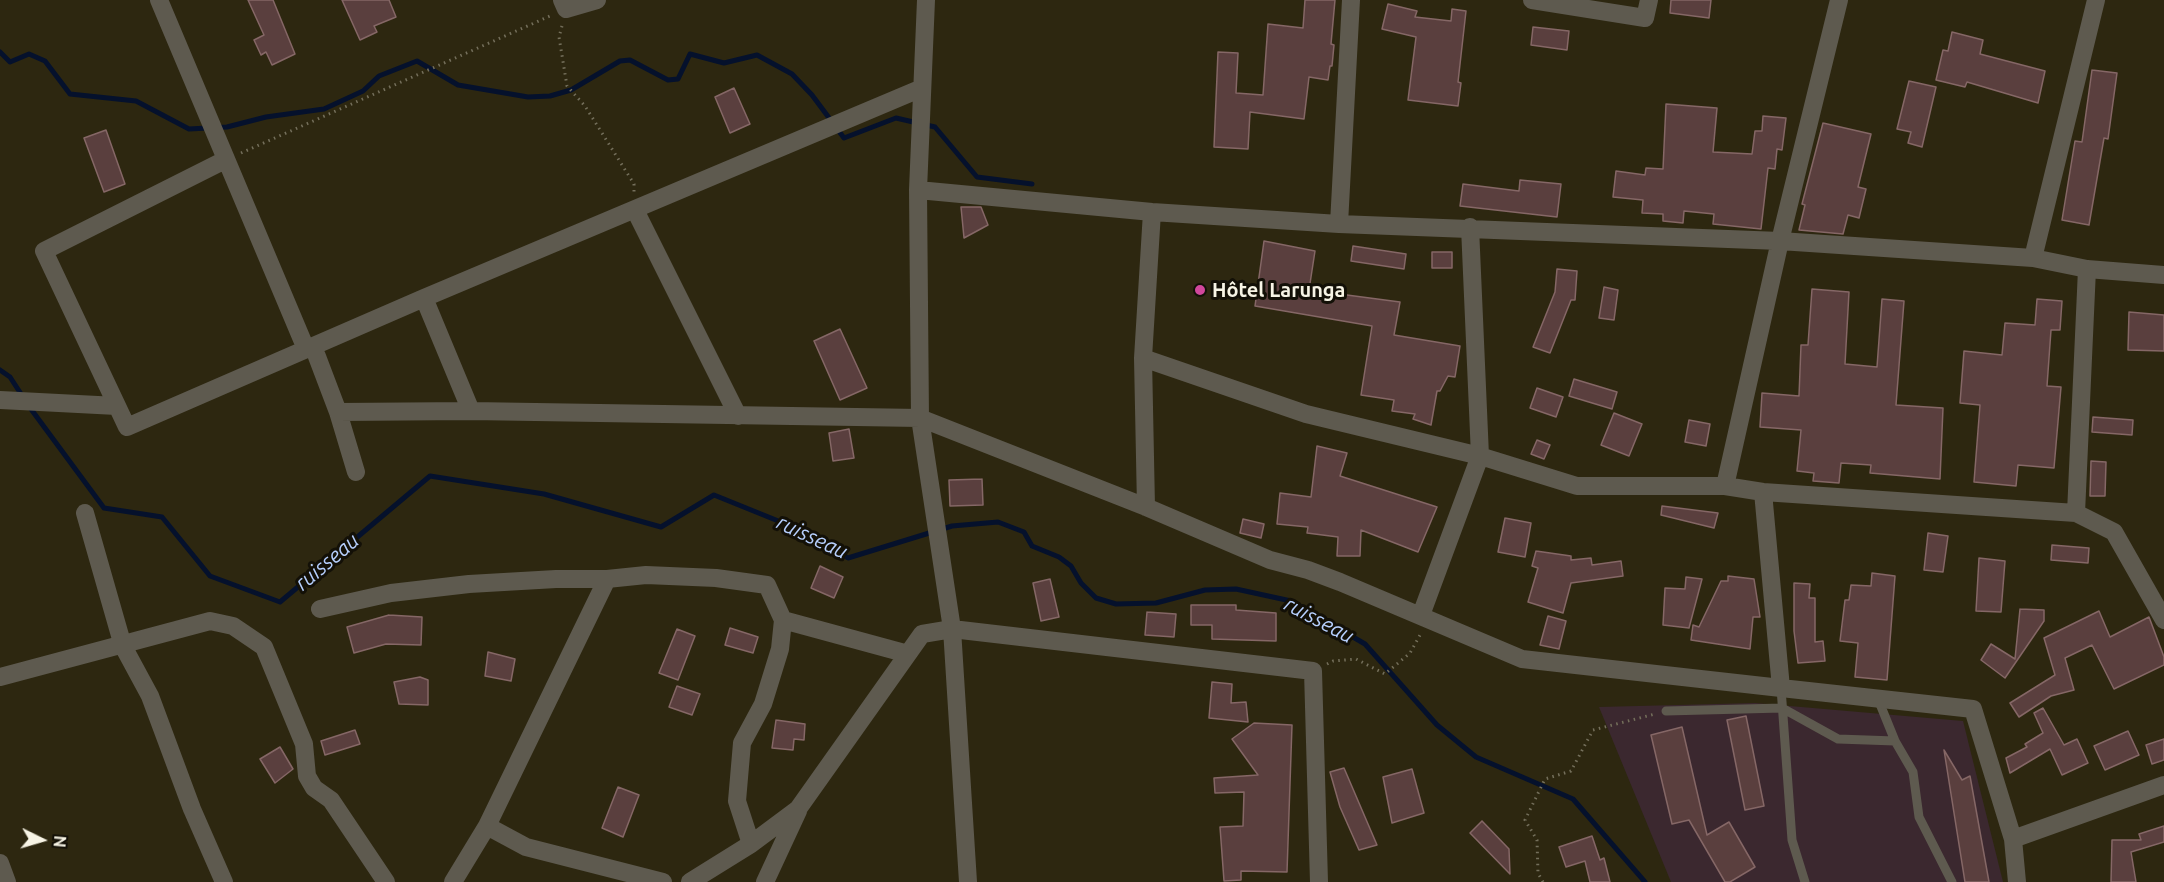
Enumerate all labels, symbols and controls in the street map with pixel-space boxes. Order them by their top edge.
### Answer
place label: Hôtel Larunga [1212,278,1345,302]
marker: Hôtel Larunga [1193,283,1207,297]
water label: ruisseau [772,510,852,564]
water label: ruisseau [290,528,364,596]
water label: ruisseau [1280,591,1358,649]
north arrow [12,810,72,870]
text: N [50,835,69,848]

